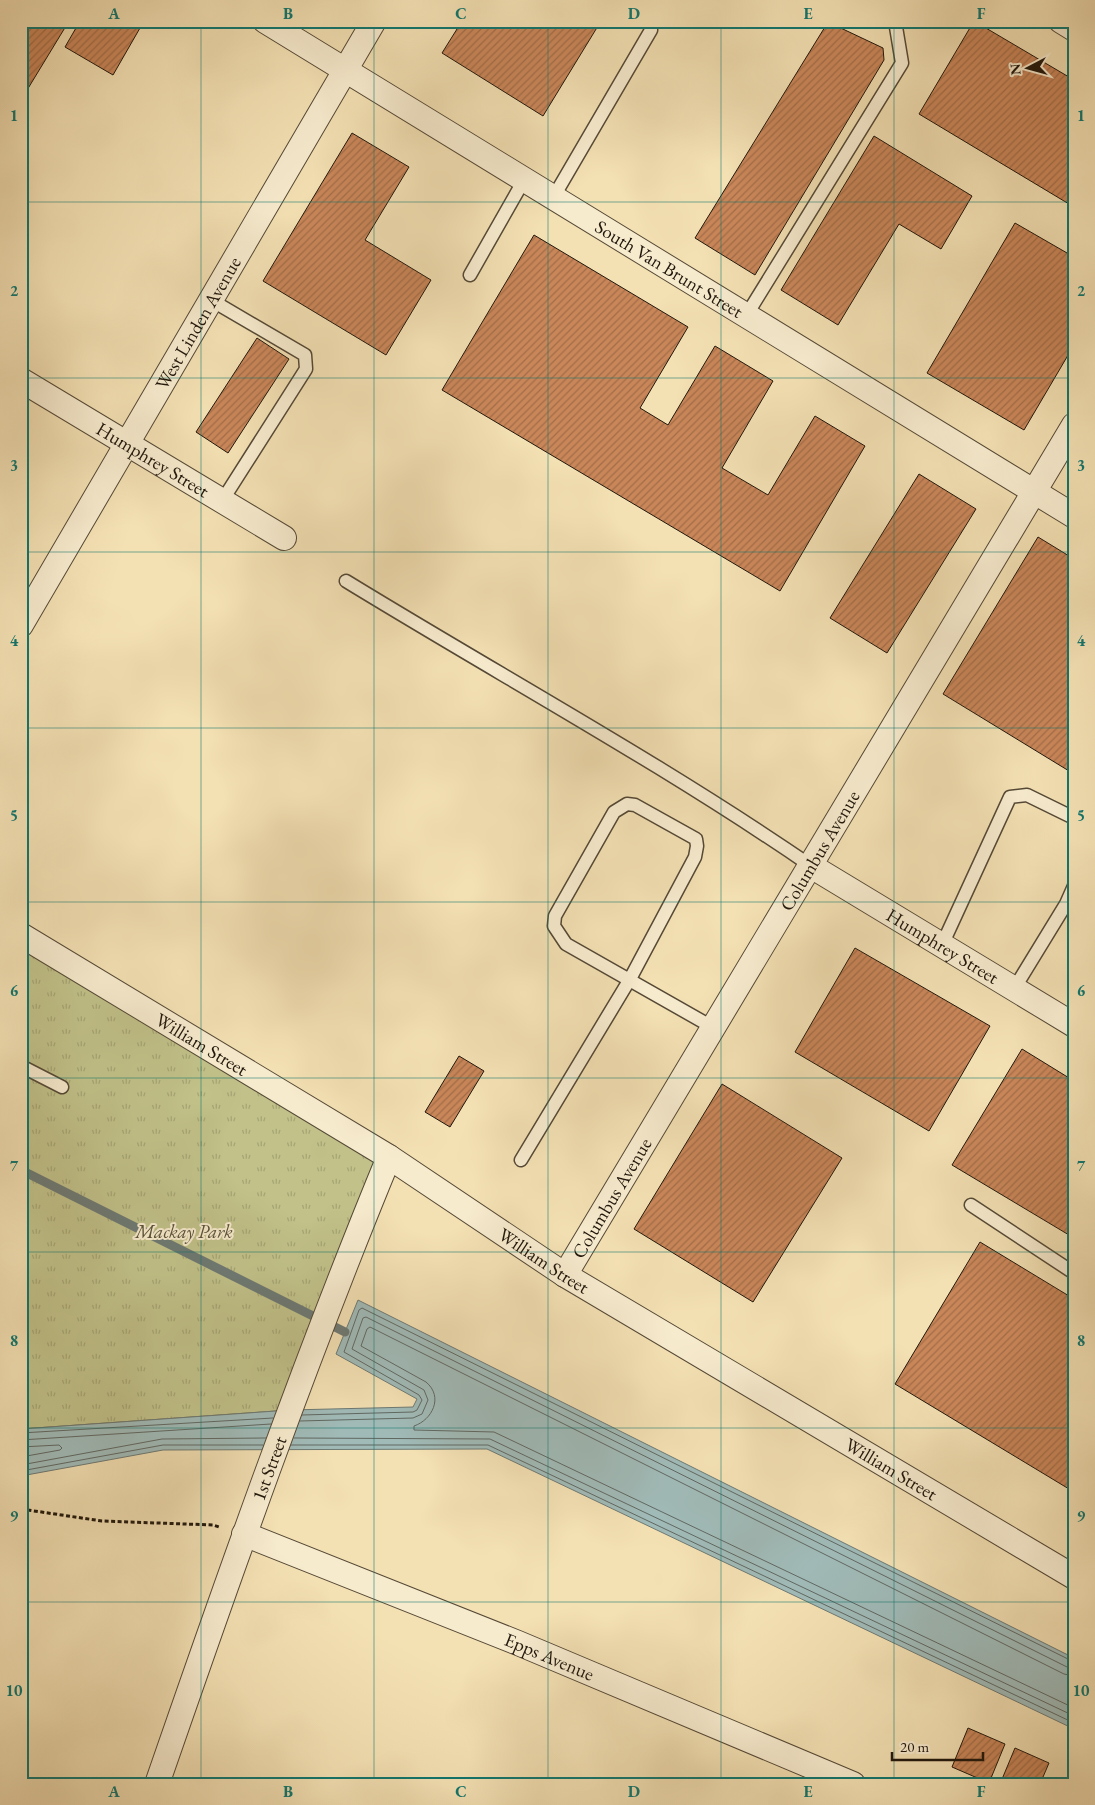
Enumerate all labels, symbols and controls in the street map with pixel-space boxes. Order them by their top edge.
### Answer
text: A [107,3,120,24]
text: B [283,3,293,24]
text: C [455,3,467,24]
text: D [628,3,640,24]
text: E [803,3,813,24]
text: F [977,3,986,24]
north arrow [1002,42,1052,92]
text: N [1005,62,1025,76]
text: 1 [10,105,18,126]
text: 1 [1077,105,1085,126]
street label: South Van Brunt Street [590,214,748,324]
street label: West Linden Avenue [149,252,247,394]
text: 2 [10,280,19,301]
text: 2 [1077,280,1086,301]
street label: Humphrey Street [92,416,214,503]
text: 3 [10,455,18,476]
text: 3 [1077,455,1085,476]
text: 4 [10,630,19,651]
text: 4 [1077,630,1086,651]
street label: Columbus Avenue [774,786,865,915]
text: 5 [10,805,18,826]
text: 5 [1077,805,1085,826]
street label: Humphrey Street [882,902,1003,990]
text: 6 [10,980,19,1001]
text: 6 [1077,980,1086,1001]
street label: William Street [151,1007,252,1082]
street label: Columbus Avenue [566,1133,657,1263]
text: 7 [10,1155,19,1176]
text: 7 [1077,1155,1086,1176]
park label: Mackay Park [134,1219,233,1244]
street label: William Street [493,1222,594,1299]
text: 8 [10,1330,18,1351]
text: 8 [1077,1330,1085,1351]
street label: William Street [840,1432,942,1506]
street label: 1st Street [246,1433,292,1504]
text: 9 [10,1505,19,1526]
text: 9 [1077,1505,1086,1526]
street label: Epps Avenue [501,1627,598,1687]
text: 10 [6,1680,23,1701]
text: 10 [1073,1680,1090,1701]
scale bar [892,1730,984,1762]
text: 20 m [900,1737,929,1756]
text: A [107,1781,120,1802]
text: B [283,1781,293,1802]
text: C [455,1781,467,1802]
text: D [628,1781,640,1802]
text: E [803,1781,813,1802]
text: F [977,1781,986,1802]

